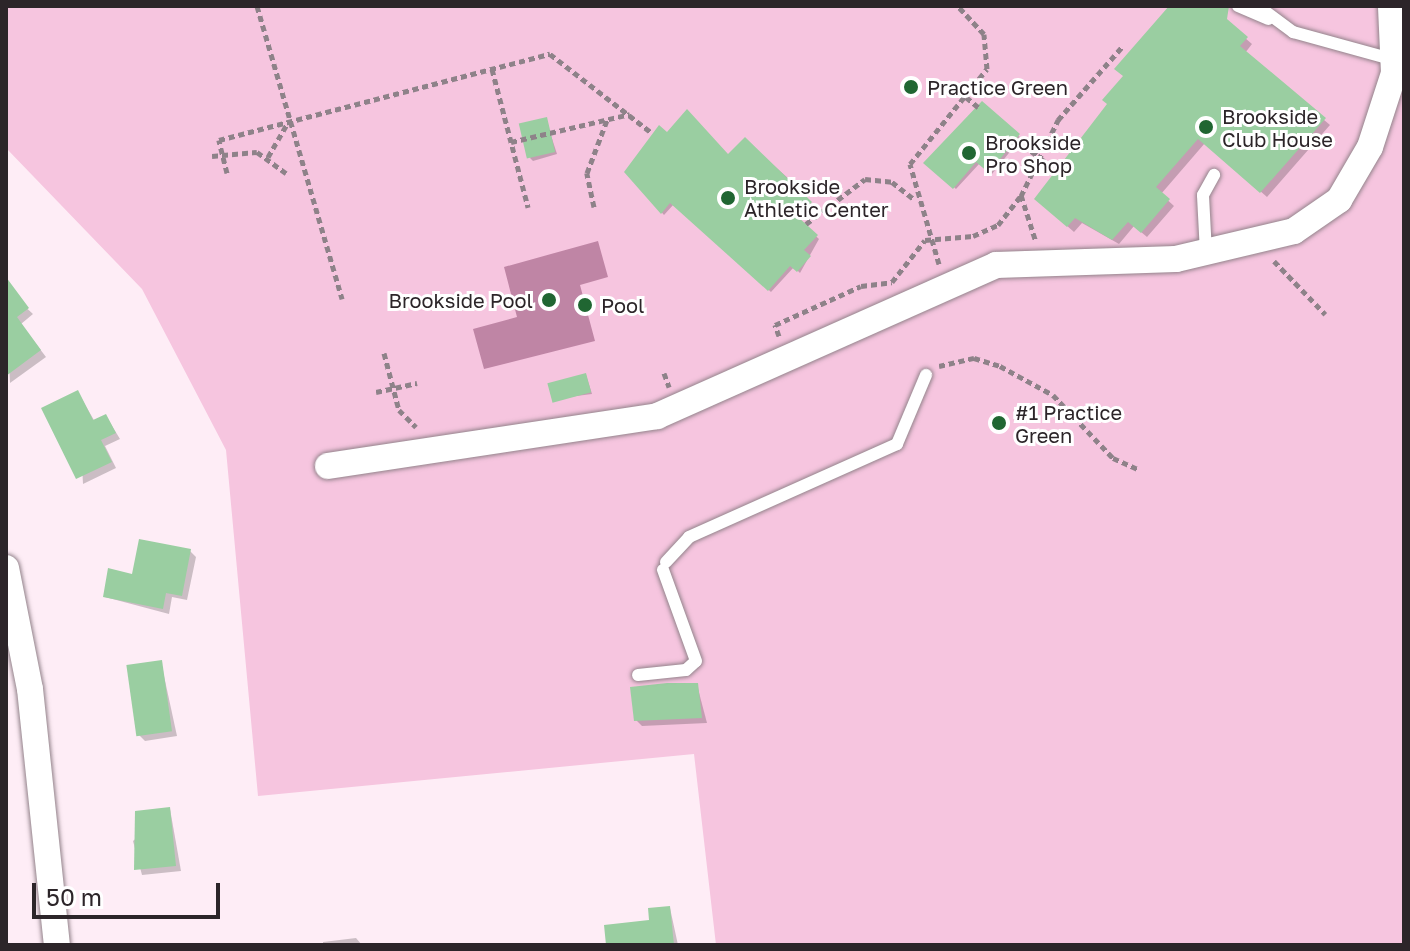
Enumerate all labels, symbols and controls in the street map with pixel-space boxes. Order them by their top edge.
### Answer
place label: Practice Green [927,75,1068,99]
marker: Practice Green [902,78,920,96]
place label: Brookside Club House [1222,104,1333,151]
marker: Brookside Club House [1197,118,1215,136]
place label: Brookside Pro Shop [985,130,1081,177]
marker: Brookside Pro Shop [960,144,978,162]
place label: Brookside Athletic Center [744,174,889,221]
marker: Brookside Athletic Center [719,189,737,207]
place label: Brookside Pool [389,288,533,312]
marker: Brookside Pool [540,291,558,309]
place label: Pool [601,293,644,317]
marker: Pool [576,296,594,314]
place label: #1 Practice Green [1015,400,1122,447]
marker: #1 Practice Green [990,414,1008,432]
scale bar [36,867,224,917]
text: 50 m [46,882,102,911]

